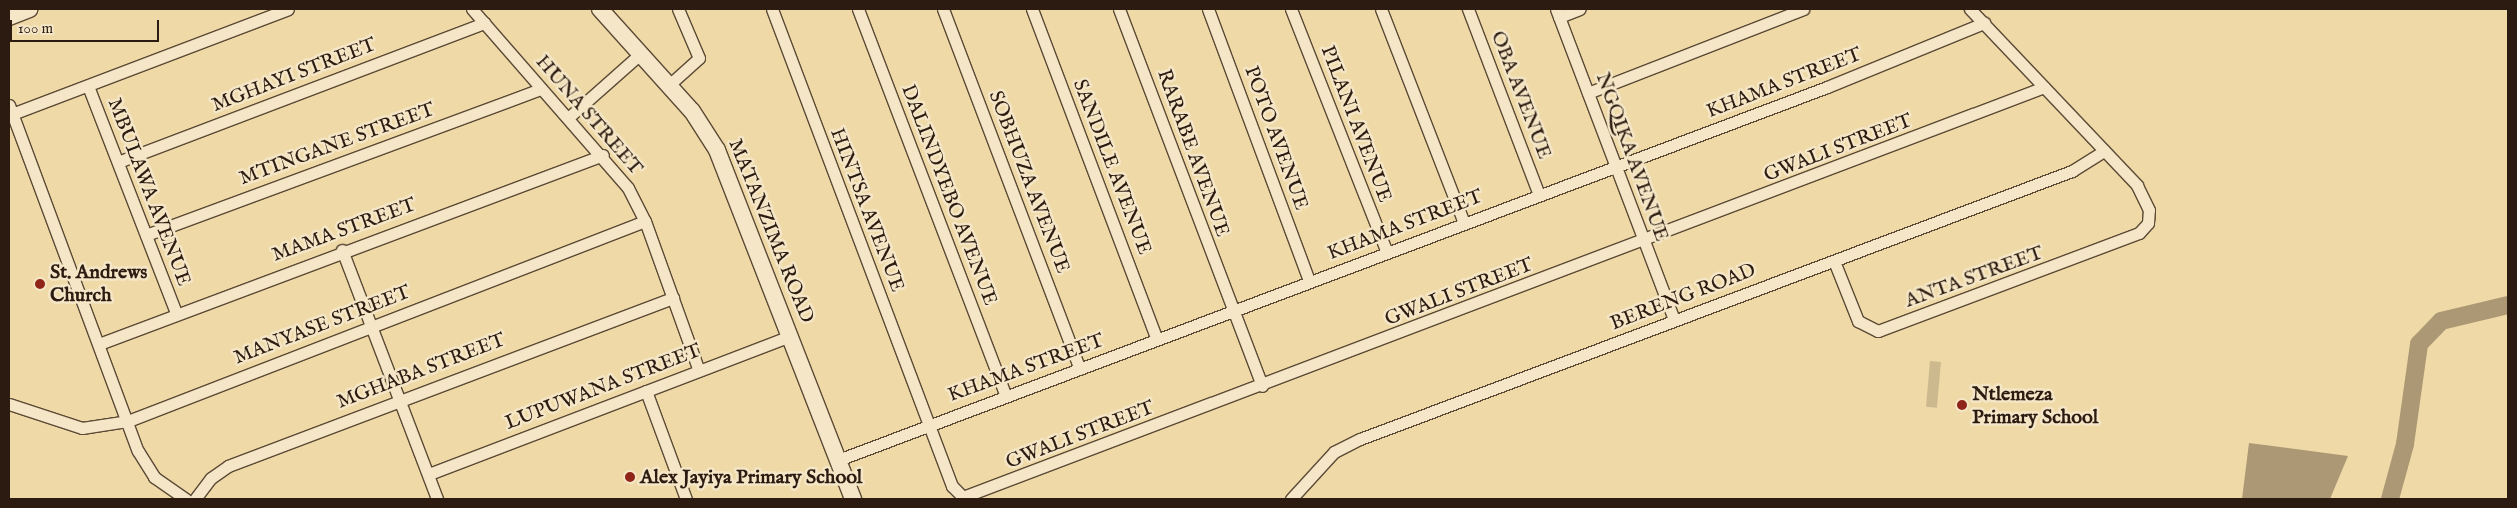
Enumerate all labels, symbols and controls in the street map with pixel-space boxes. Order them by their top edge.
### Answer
scale bar [12,10,161,42]
text: 100 m [18,19,53,38]
street label: OBA AVENUE [1486,28,1556,162]
street label: MGHAYI STREET [209,33,379,117]
street label: PILANI AVENUE [1315,42,1397,206]
street label: KHAMA STREET [1703,42,1865,124]
street label: HUNA STREET [530,50,648,180]
street label: POTO AVENUE [1239,63,1313,213]
street label: RARABE AVENUE [1152,66,1234,240]
street label: NGQIKA AVENUE [1590,69,1674,245]
street label: SANDILE AVENUE [1068,76,1156,258]
street label: DALINDYEBO AVENUE [896,81,1002,309]
street label: SOBHUZA AVENUE [983,87,1075,277]
street label: MBULAWA AVENUE [102,95,196,289]
street label: MTINGANE STREET [236,97,438,191]
street label: GWALI STREET [1761,109,1915,187]
street label: HINTSA AVENUE [825,125,909,295]
street label: MATANZIMA ROAD [723,135,819,327]
street label: KHAMA STREET [1324,184,1486,266]
street label: MAMA STREET [269,193,419,267]
street label: ANTA STREET [1902,241,2046,313]
street label: GWALI STREET [1382,253,1536,331]
street label: BERENG ROAD [1607,258,1759,336]
place label: St. Andrews Church [50,260,147,307]
marker: St. Andrews Church [34,278,46,290]
street label: MANYASE STREET [230,280,414,370]
street label: MGHABA STREET [333,328,509,414]
street label: KHAMA STREET [945,329,1107,407]
street label: LUPUWANA STREET [502,339,704,435]
place label: Ntlemeza Primary School [1972,382,2098,429]
street label: GWALI STREET [1003,396,1157,474]
marker: Ntlemeza Primary School [1956,399,1968,411]
place label: Alex Jayiya Primary School [640,465,862,489]
marker: Alex Jayiya Primary School [624,471,636,483]

